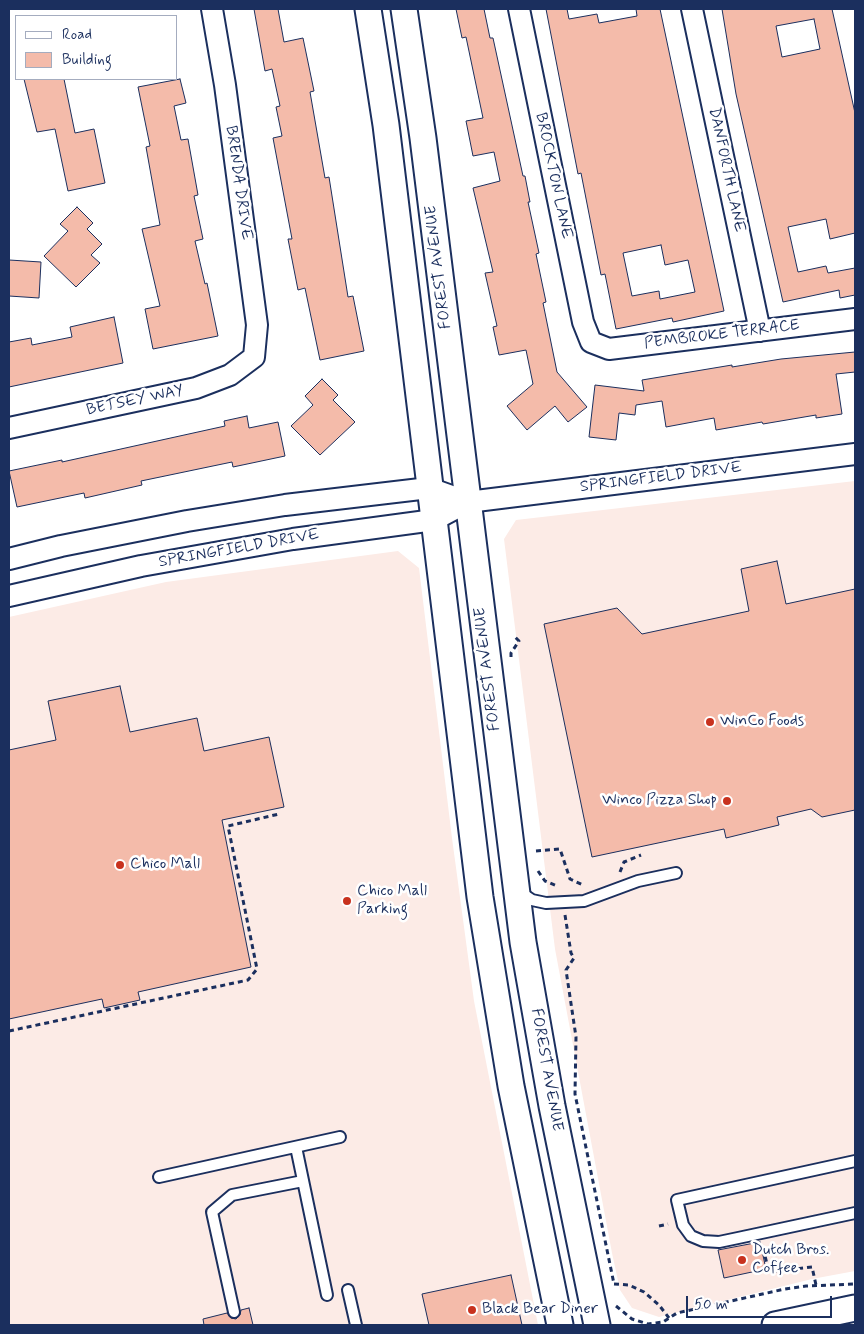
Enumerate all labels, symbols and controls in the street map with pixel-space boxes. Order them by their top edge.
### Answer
legend [15,15,178,80]
text: Road [62,25,92,45]
text: Building [62,50,112,70]
street label: DANFORTH LANE [703,106,749,234]
street label: BROCKTON LANE [530,111,576,241]
street label: BRENDA DRIVE [220,124,256,242]
street label: FOREST AVENUE [422,204,456,330]
street label: PEMBROKE TERRACE [643,316,801,354]
street label: BETSEY WAY [85,381,185,421]
street label: SPRINGFIELD DRIVE [579,459,743,497]
street label: SPRINGFIELD DRIVE [157,525,321,573]
street label: FOREST AVENUE [471,606,505,732]
place label: WinCo Foods [720,712,804,732]
marker: WinCo Foods [704,716,716,728]
place label: Winco Pizza Shop [602,791,717,811]
marker: Winco Pizza Shop [721,795,733,807]
place label: Chico Mall [130,855,200,875]
marker: Chico Mall [114,859,126,871]
place label: Chico Mall Parking [357,882,427,920]
marker: Chico Mall Parking [341,895,353,907]
street label: FOREST AVENUE [526,1007,566,1133]
place label: Dutch Bros. Coffee [752,1241,829,1279]
marker: Dutch Bros. Coffee [736,1254,748,1266]
scale bar [689,1286,835,1318]
text: 50 m [694,1295,728,1315]
place label: Black Bear Diner [482,1300,598,1320]
marker: Black Bear Diner [466,1304,478,1316]

